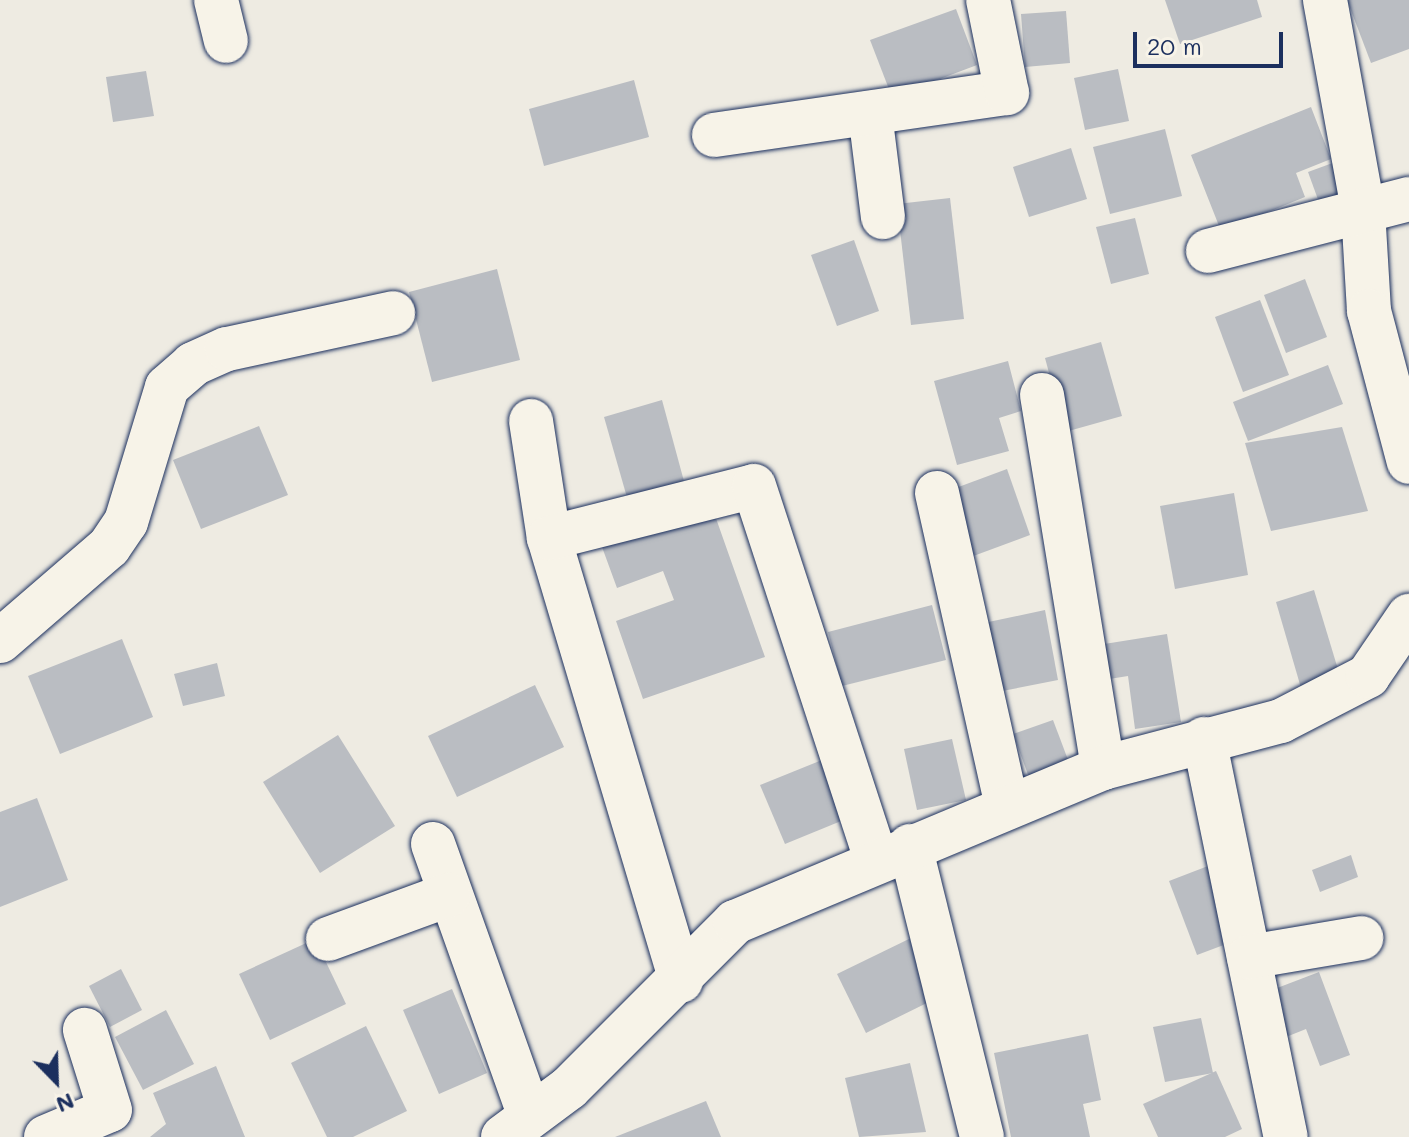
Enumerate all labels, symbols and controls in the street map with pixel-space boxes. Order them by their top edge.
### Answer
scale bar [1137,16,1287,66]
text: 20 m [1147,30,1202,61]
north arrow [16,1041,96,1121]
text: N [52,1087,79,1120]

